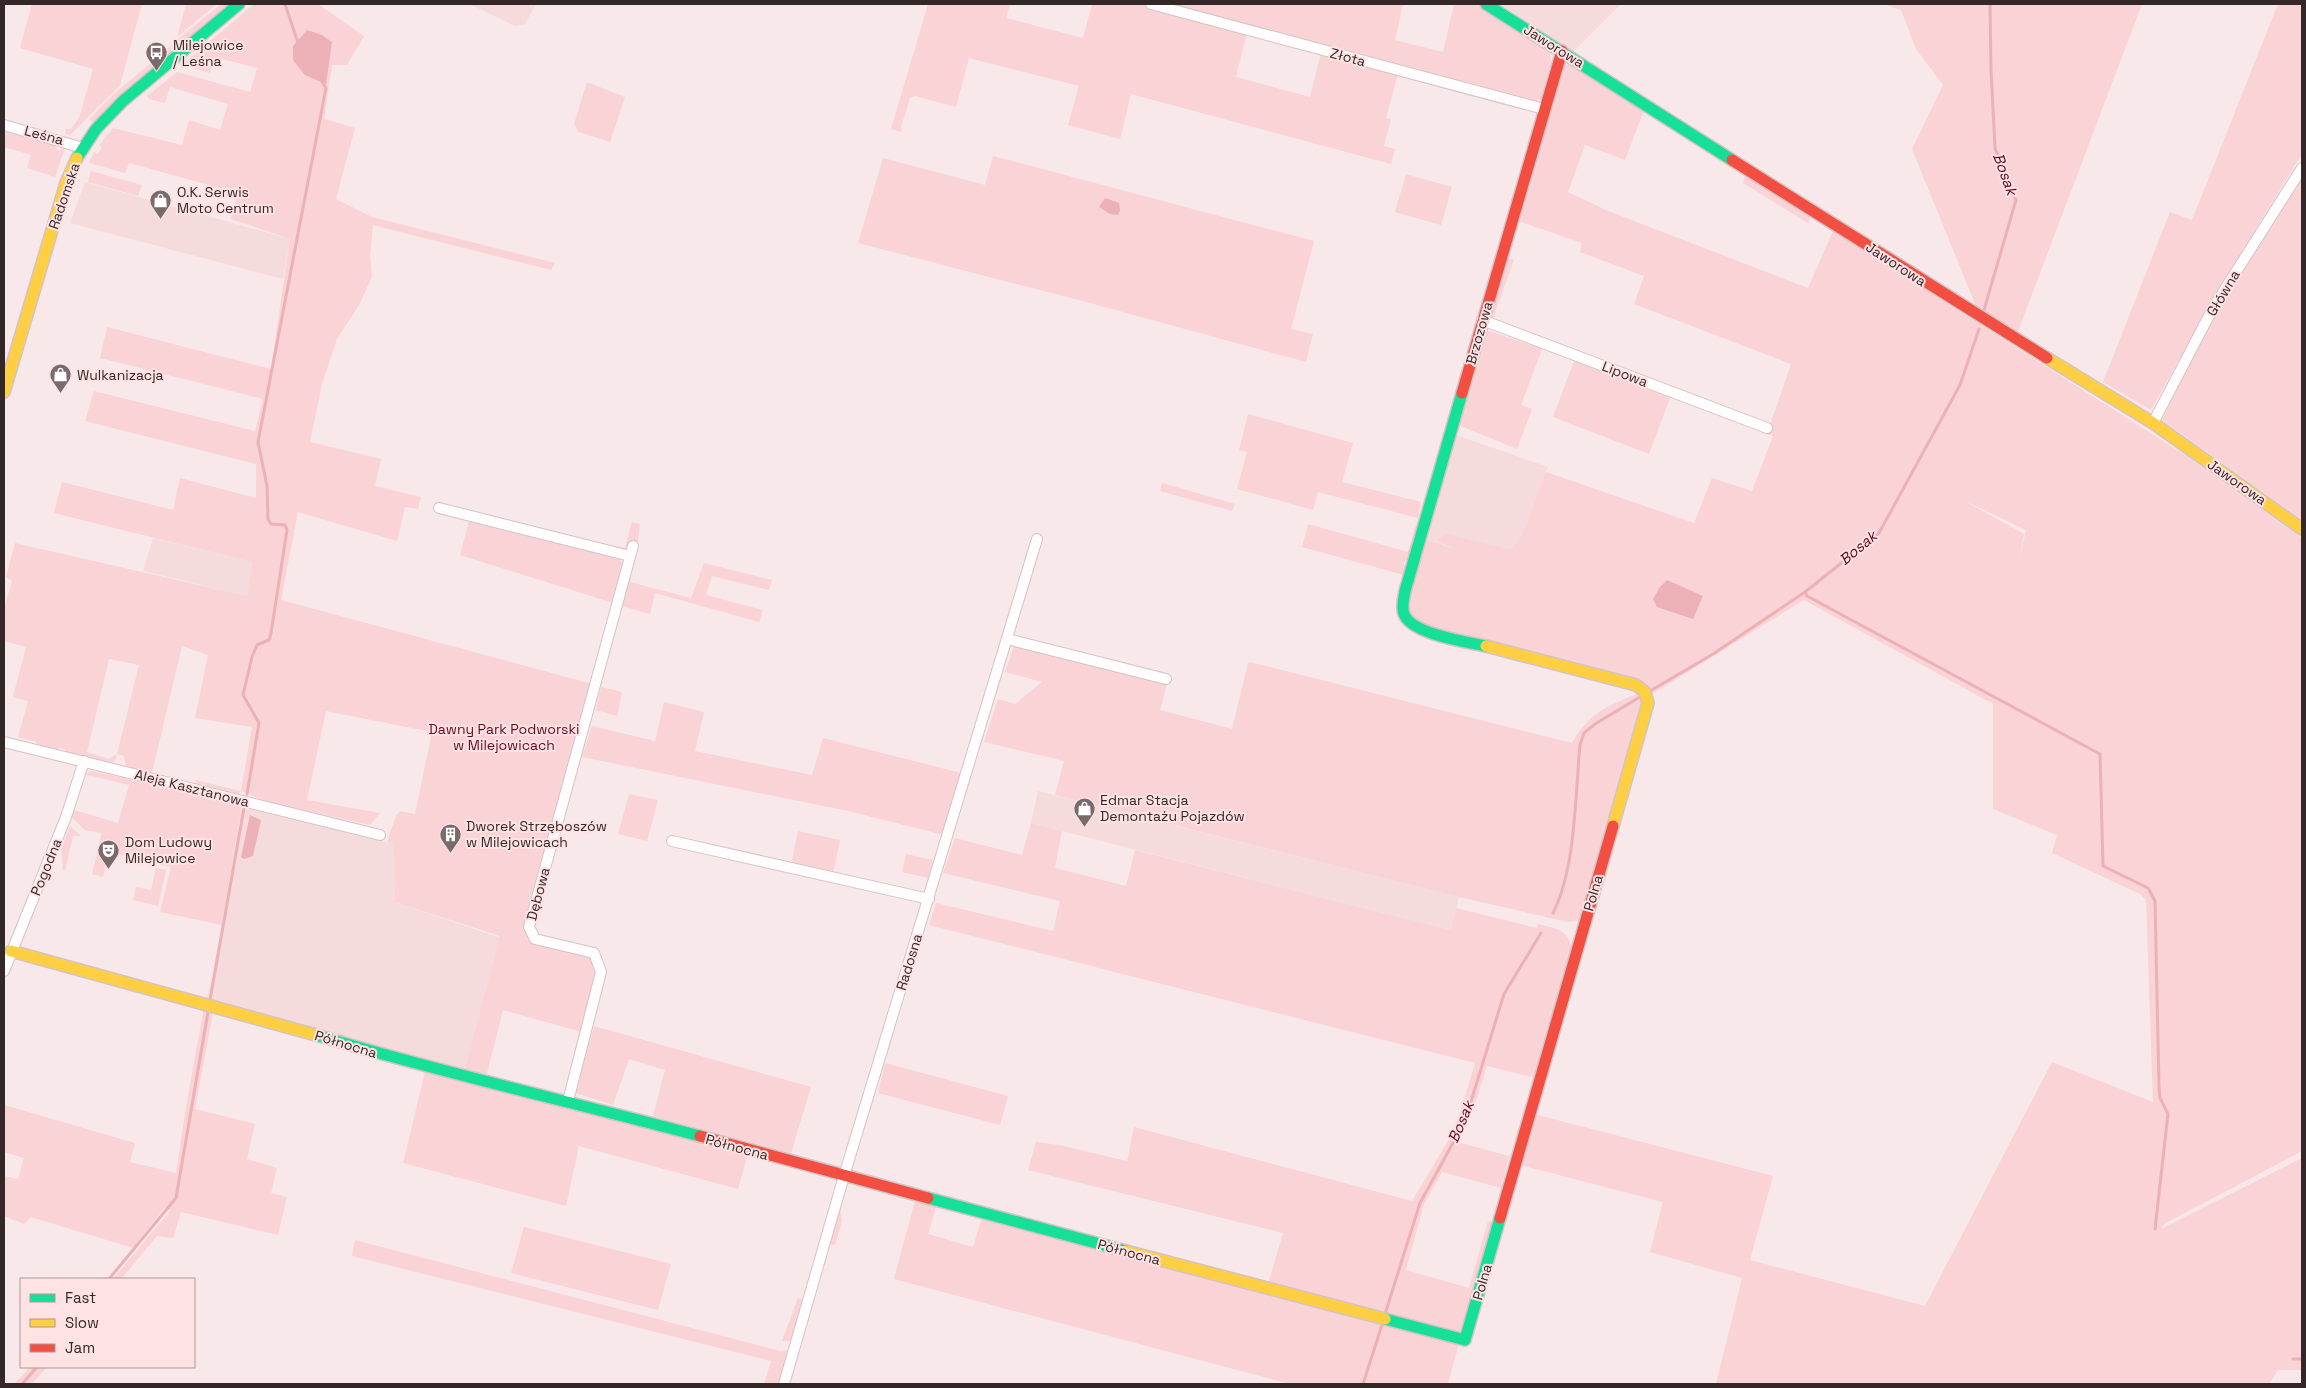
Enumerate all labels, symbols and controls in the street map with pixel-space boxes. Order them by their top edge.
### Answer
street label: Jaworowa [1520,20,1588,72]
place label: Milejowice / Leśna [173,36,244,70]
bus stop icon: Milejowice / Leśna [145,41,169,72]
street label: Złota [1328,44,1368,70]
street label: Leśna [22,121,66,149]
water label: Bosak [1989,150,2023,199]
street label: Radomska [44,160,84,232]
place label: O.K. Serwis Moto Centrum [177,183,274,217]
shop icon: O.K. Serwis Moto Centrum [149,188,173,219]
street label: Jaworowa [1862,238,1930,290]
street label: Główna [2202,267,2244,319]
street label: Brzozowa [1461,299,1497,367]
street label: Lipowa [1599,357,1651,391]
shop icon: Wulkanizacja [49,363,73,394]
place label: Wulkanizacja [77,366,164,384]
street label: Jaworowa [2204,455,2270,509]
water label: Bosak [1835,525,1882,569]
park label: Dawny Park Podworski w Milejowicach [429,720,579,754]
street label: Aleja Kasztanowa [133,765,251,811]
place label: Edmar Stacja Demontażu Pojazdów [1100,791,1245,825]
shop icon: Edmar Stacja Demontażu Pojazdów [1072,796,1096,827]
place label: Dworek Strzęboszów w Milejowicach [466,817,607,851]
building icon: Dworek Strzęboszów w Milejowicach [438,822,462,853]
place label: Dom Ludowy Milejowice [125,833,212,867]
street label: Pogodna [26,836,66,898]
theatre icon: Dom Ludowy Milejowice [97,838,121,869]
street label: Dębowa [522,865,554,923]
street label: Polna [1579,873,1607,913]
street label: Radosna [892,931,926,993]
street label: Północna [313,1026,379,1062]
water label: Bosak [1443,1096,1479,1146]
street label: Północna [704,1130,770,1164]
street label: Północna [1096,1235,1162,1269]
street label: Polna [1468,1262,1496,1302]
legend [20,1278,195,1368]
text: Fast [65,1288,96,1307]
text: Slow [65,1313,99,1332]
text: Jam [65,1338,95,1357]

